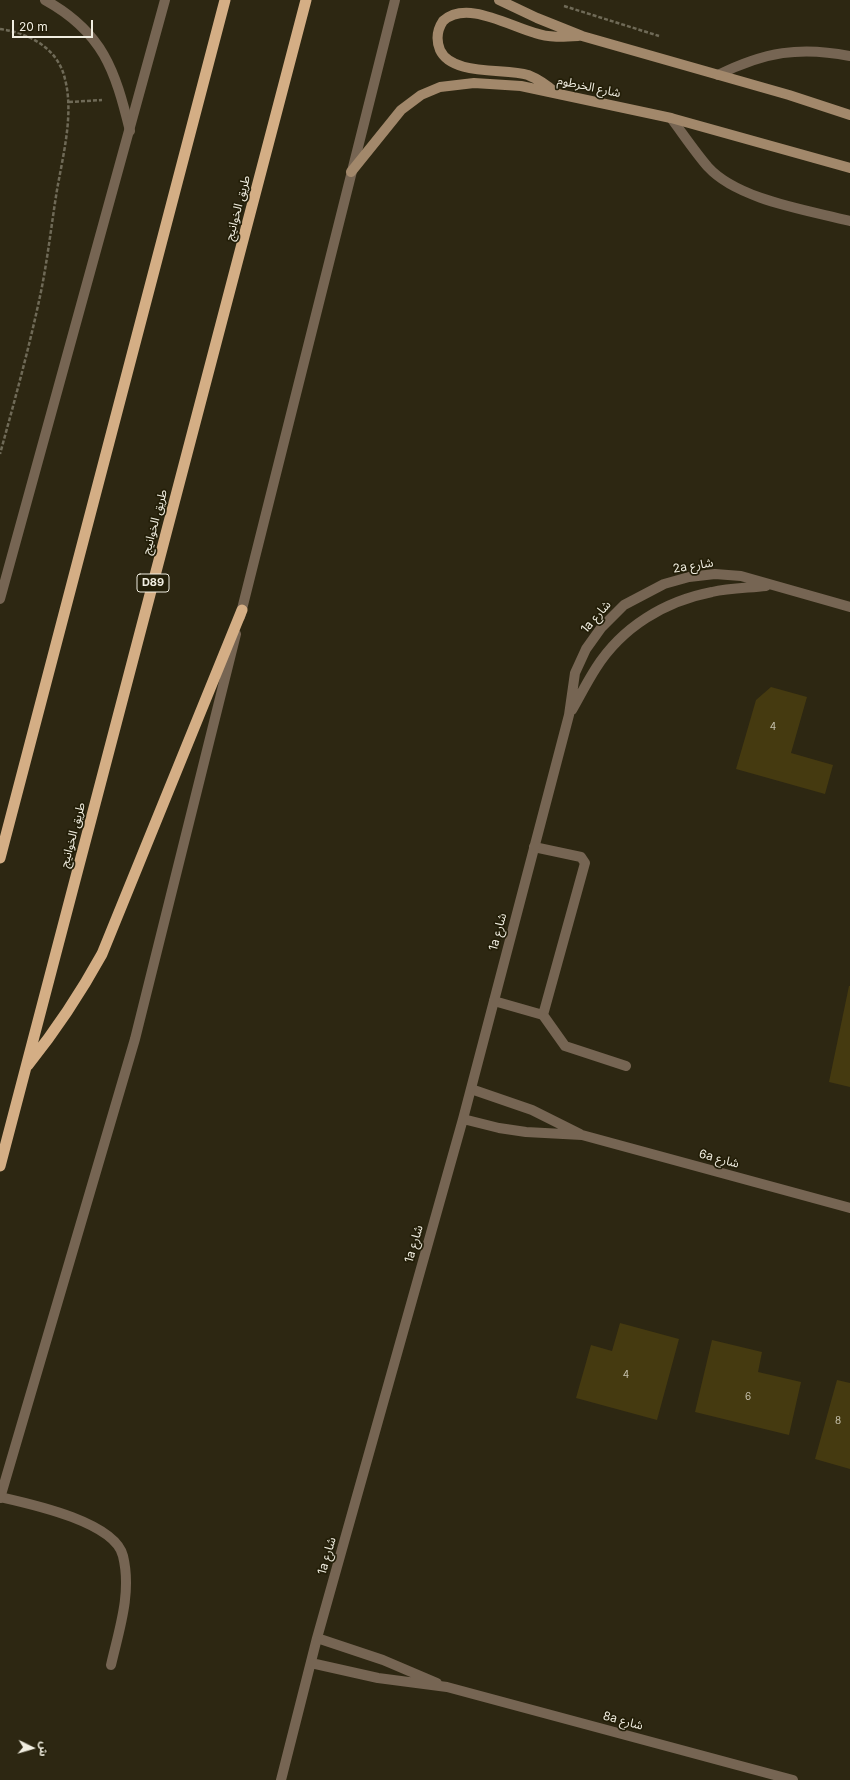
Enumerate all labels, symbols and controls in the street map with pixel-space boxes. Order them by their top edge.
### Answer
scale bar [14,12,95,38]
text: 20 m [19,19,48,34]
street label: شارع الخرطوم [556,73,622,101]
street label: طريق الخوانيج [222,174,254,242]
street label: طريق الخوانيج [139,488,171,556]
street label: 2a شارع [672,556,714,576]
road number: D89 [137,574,169,592]
street label: 1a شارع [578,598,614,636]
house number: 4 [770,721,776,733]
street label: طريق الخوانيج [57,801,89,869]
street label: 1a شارع [486,912,510,952]
street label: 6a شارع [697,1147,741,1171]
street label: 1a شارع [402,1224,426,1264]
house number: 4 [623,1369,629,1381]
house number: 6 [745,1391,751,1403]
house number: 8 [835,1415,841,1427]
street label: 1a شارع [315,1536,339,1576]
street label: 8a شارع [601,1709,645,1733]
north arrow [12,1728,52,1768]
text: ش [36,1741,52,1757]

